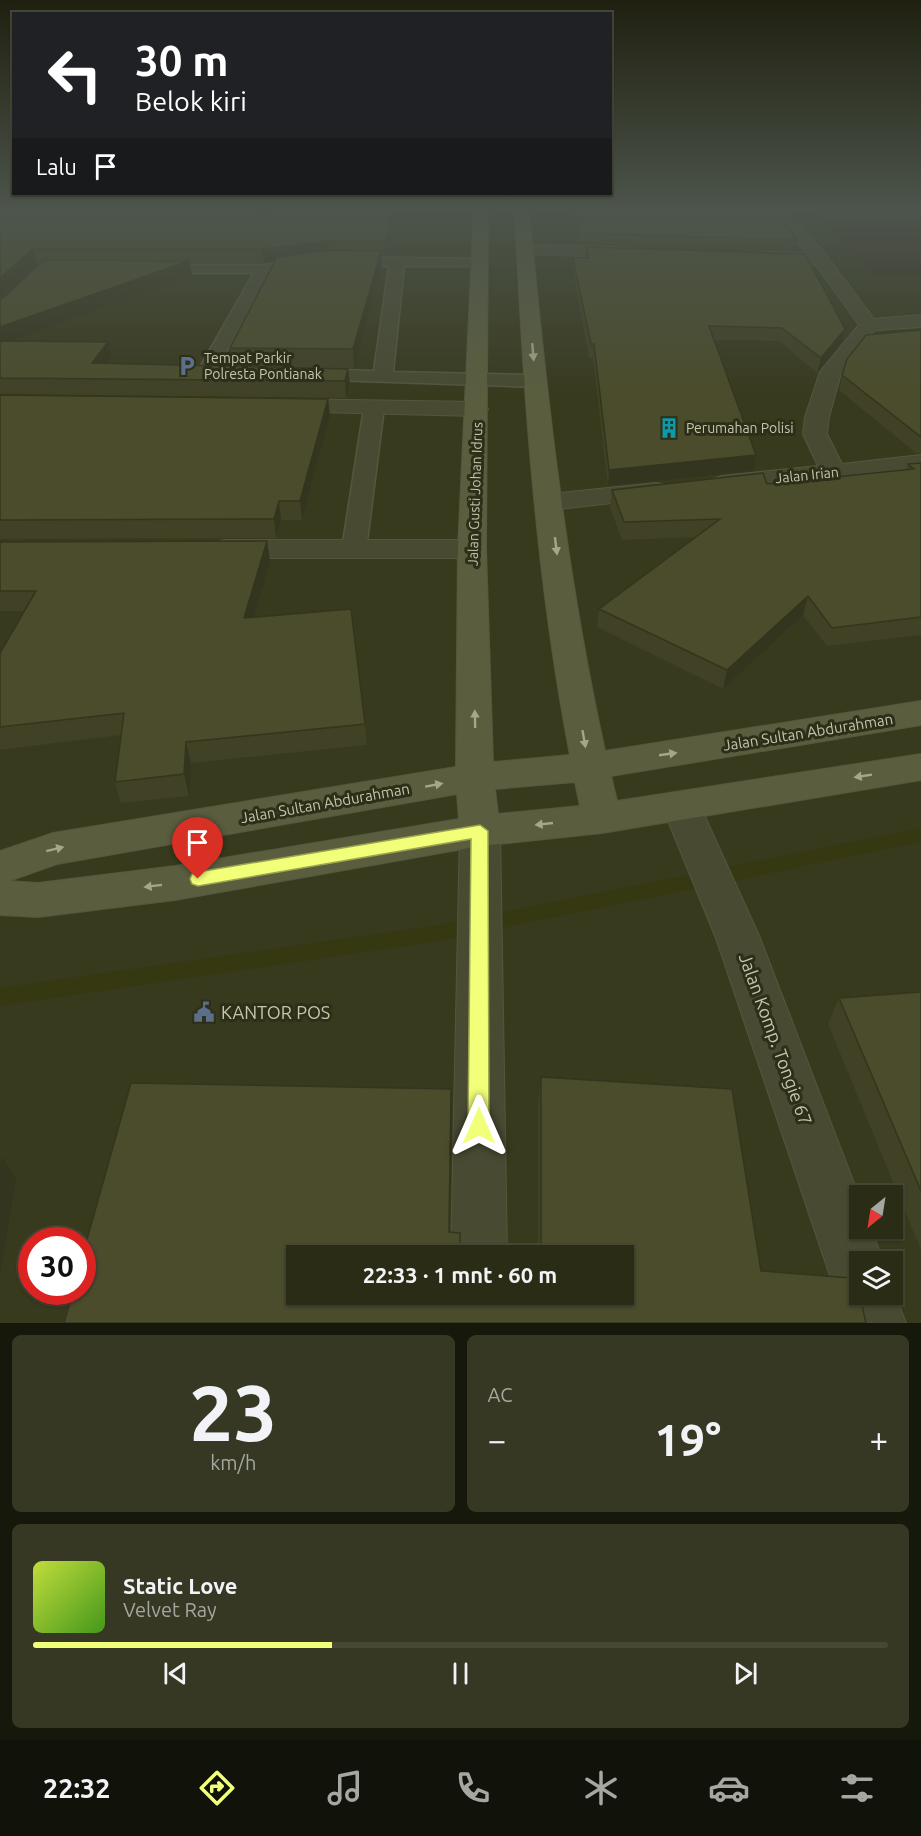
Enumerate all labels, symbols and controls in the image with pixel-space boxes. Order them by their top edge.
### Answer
icon: left [36,36,114,114]
text: 30 m [135,37,229,84]
text: Belok kiri [135,86,247,116]
icon: arrive [89,150,122,183]
text: Lalu [36,154,77,179]
one-way arrow [528,343,538,362]
place label: Tempat Parkir Polresta Pontianak [204,350,322,382]
parking icon: Tempat Parkir Polresta Pontianak [175,354,199,378]
building icon: Perumahan Polisi [657,416,681,440]
place label: Perumahan Polisi [686,420,794,436]
street label: Jalan Gusti Johan Idrus [464,422,486,566]
street label: Jalan Irian [775,464,839,486]
one-way arrow [551,537,560,556]
one-way arrow [470,709,479,728]
street label: Jalan Sultan Abdurahman [722,710,894,754]
one-way arrow [580,730,589,749]
one-way arrow [658,750,677,759]
one-way arrow [854,772,873,781]
street label: Jalan Sultan Abdurahman [239,780,411,826]
one-way arrow [424,780,443,789]
pin [172,817,223,879]
one-way arrow [535,819,554,829]
icon: arrive [181,826,214,859]
one-way arrow [46,844,64,854]
one-way arrow [143,881,162,890]
street label: Jalan Komp. Tongie 67 [736,950,816,1128]
public building icon: KANTOR POS [192,1000,216,1024]
place label: KANTOR POS [221,1002,330,1022]
position arrow [447,1094,511,1158]
north arrow [849,1185,903,1239]
map controls [849,1185,903,1305]
speed limit sign: 30 [18,1227,96,1305]
button: layers [849,1251,903,1305]
text: 22:33 · 1 mnt · 60 m [363,1262,557,1287]
text: 23 [189,1368,277,1456]
text: AC [488,1383,513,1406]
text: 19° [654,1414,721,1465]
text: − [488,1421,506,1458]
text: + [869,1421,888,1458]
text: km/h [210,1451,256,1474]
text: Static Love [123,1573,238,1598]
text: Velvet Ray [123,1598,217,1621]
icon: previous [159,1657,192,1690]
icon: pause [444,1657,477,1690]
icon: next [729,1657,762,1690]
icon: directions [196,1767,238,1809]
icon: music [324,1767,366,1809]
icon: phone [452,1767,494,1809]
icon: climate [580,1767,622,1809]
icon: car [708,1767,750,1809]
icon: filters [836,1767,878,1809]
text: 22:32 [43,1773,111,1803]

